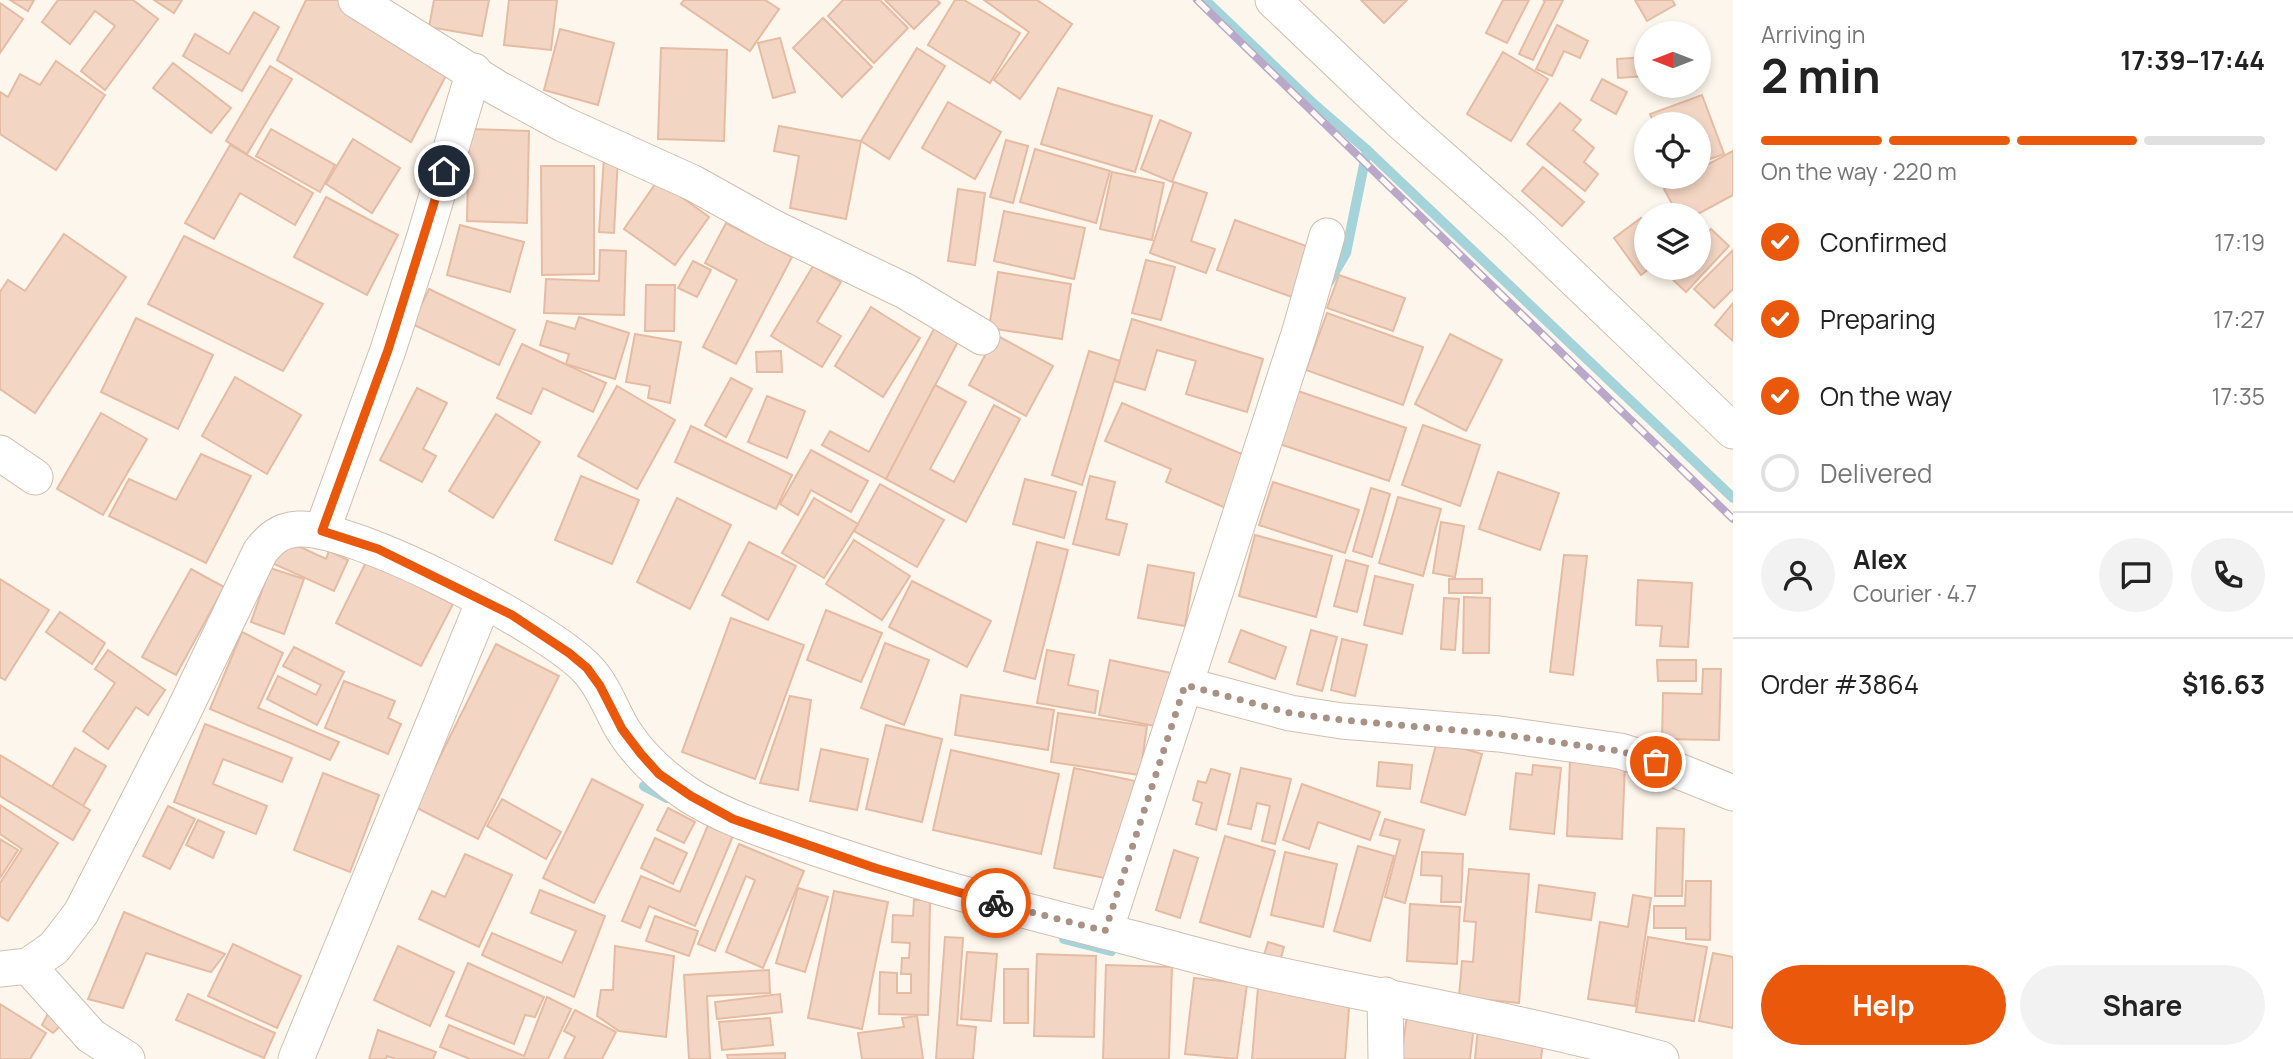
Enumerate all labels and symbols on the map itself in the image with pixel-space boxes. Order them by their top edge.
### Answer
north arrow [1634,21,1712,98]
pin [414,141,474,201]
pin [1626,732,1686,792]
courier [961,868,1031,938]

